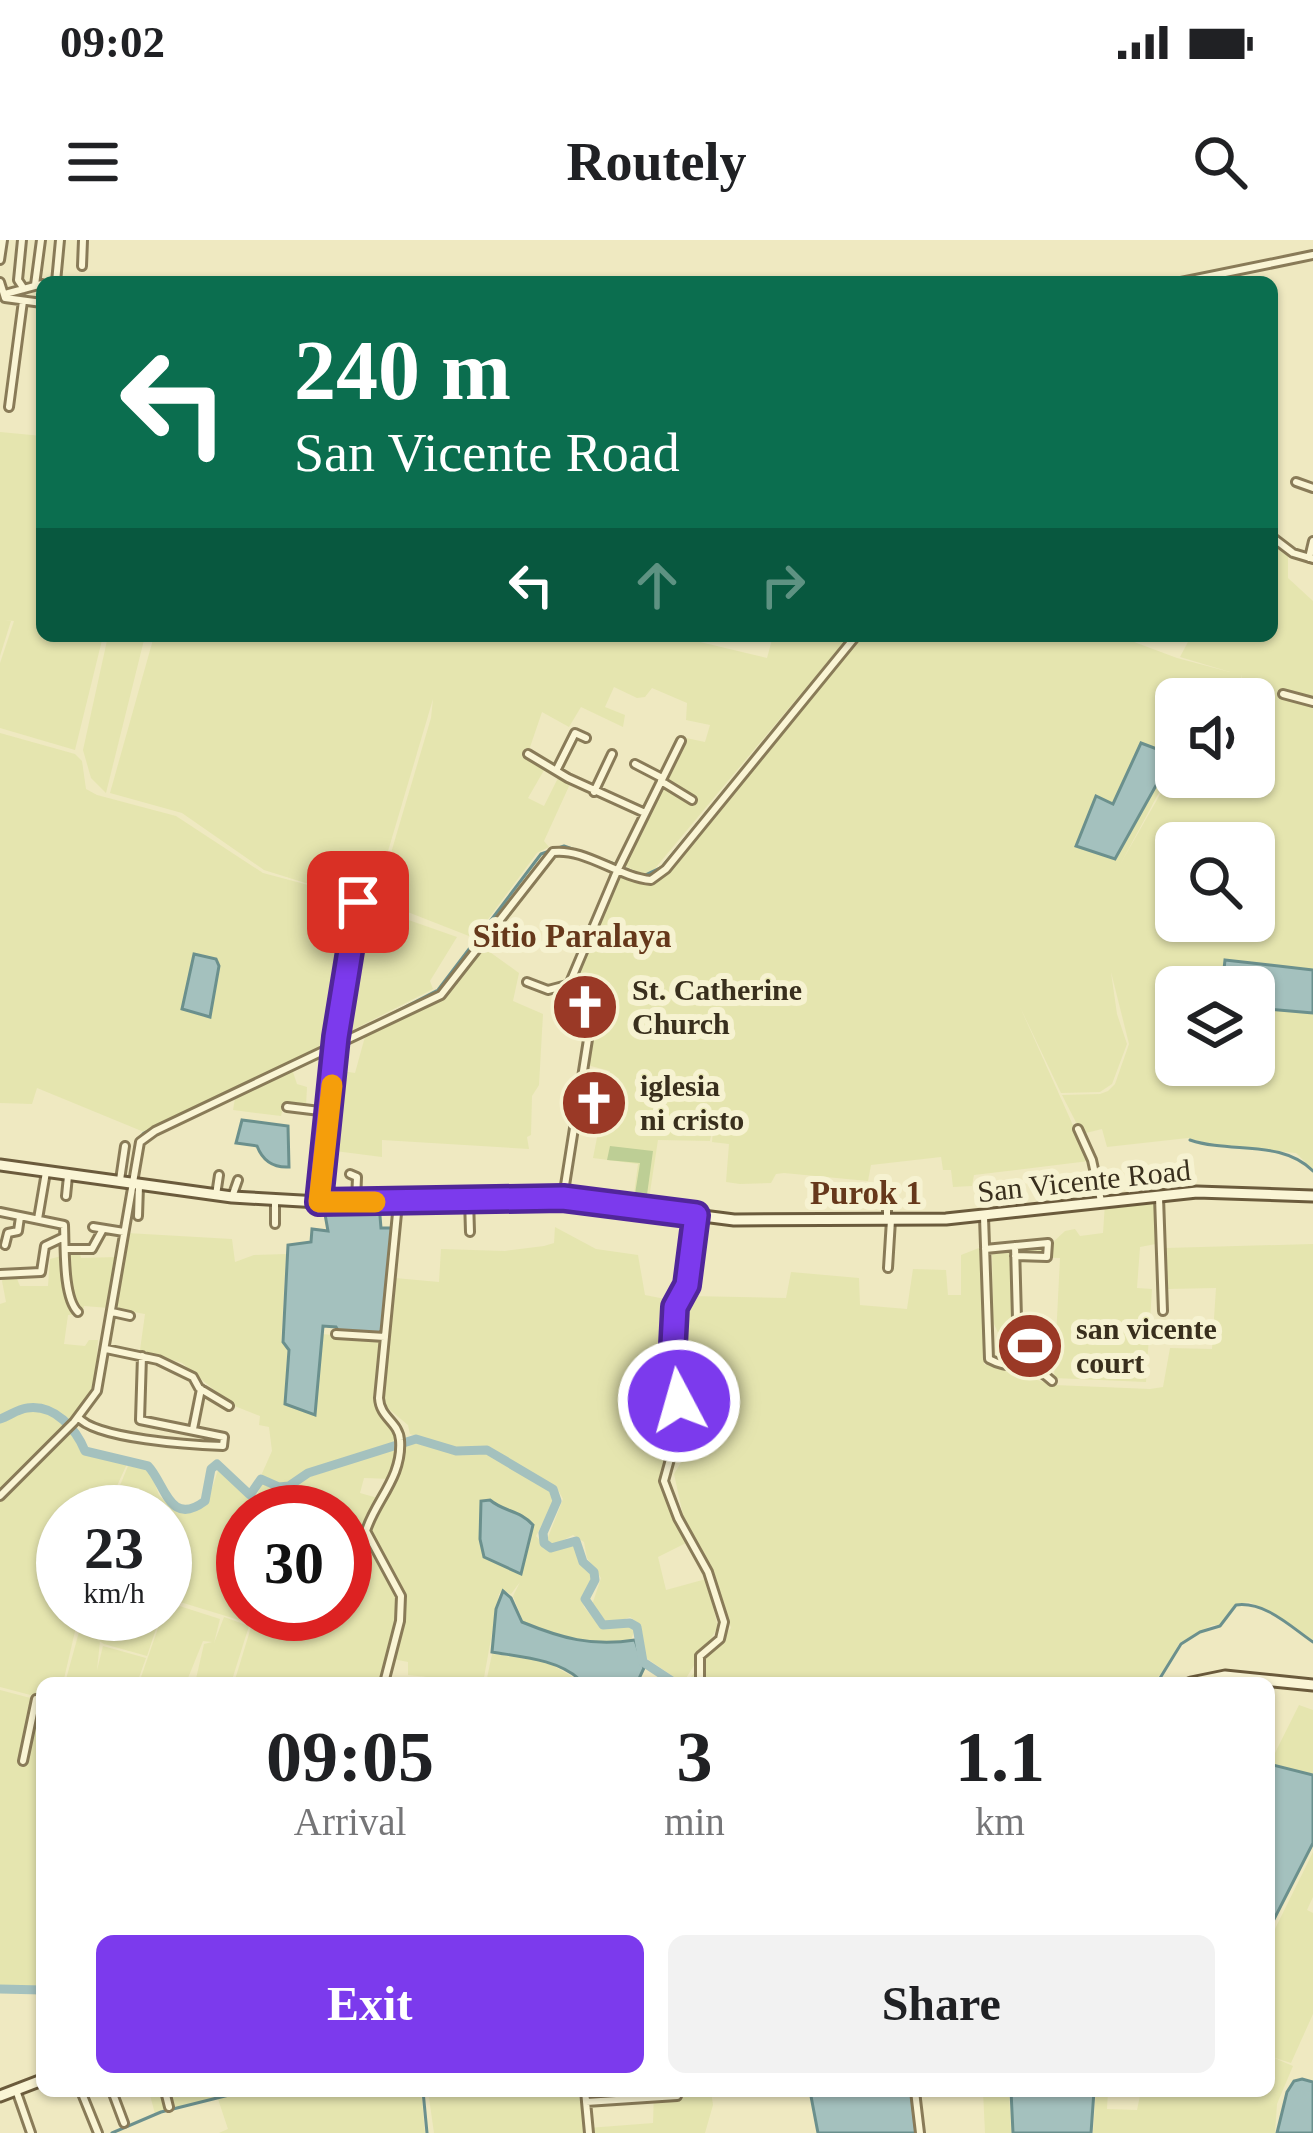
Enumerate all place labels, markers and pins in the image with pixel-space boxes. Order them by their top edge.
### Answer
pin [307,851,409,953]
church icon: St. Catherine Church [550,972,620,1042]
place label: St. Catherine Church [632,973,802,1040]
church icon: iglesia ni cristo [559,1068,629,1138]
place label: iglesia ni cristo [640,1069,744,1136]
sports icon: san vicente court [995,1311,1065,1381]
place label: san vicente court [1076,1312,1217,1379]

